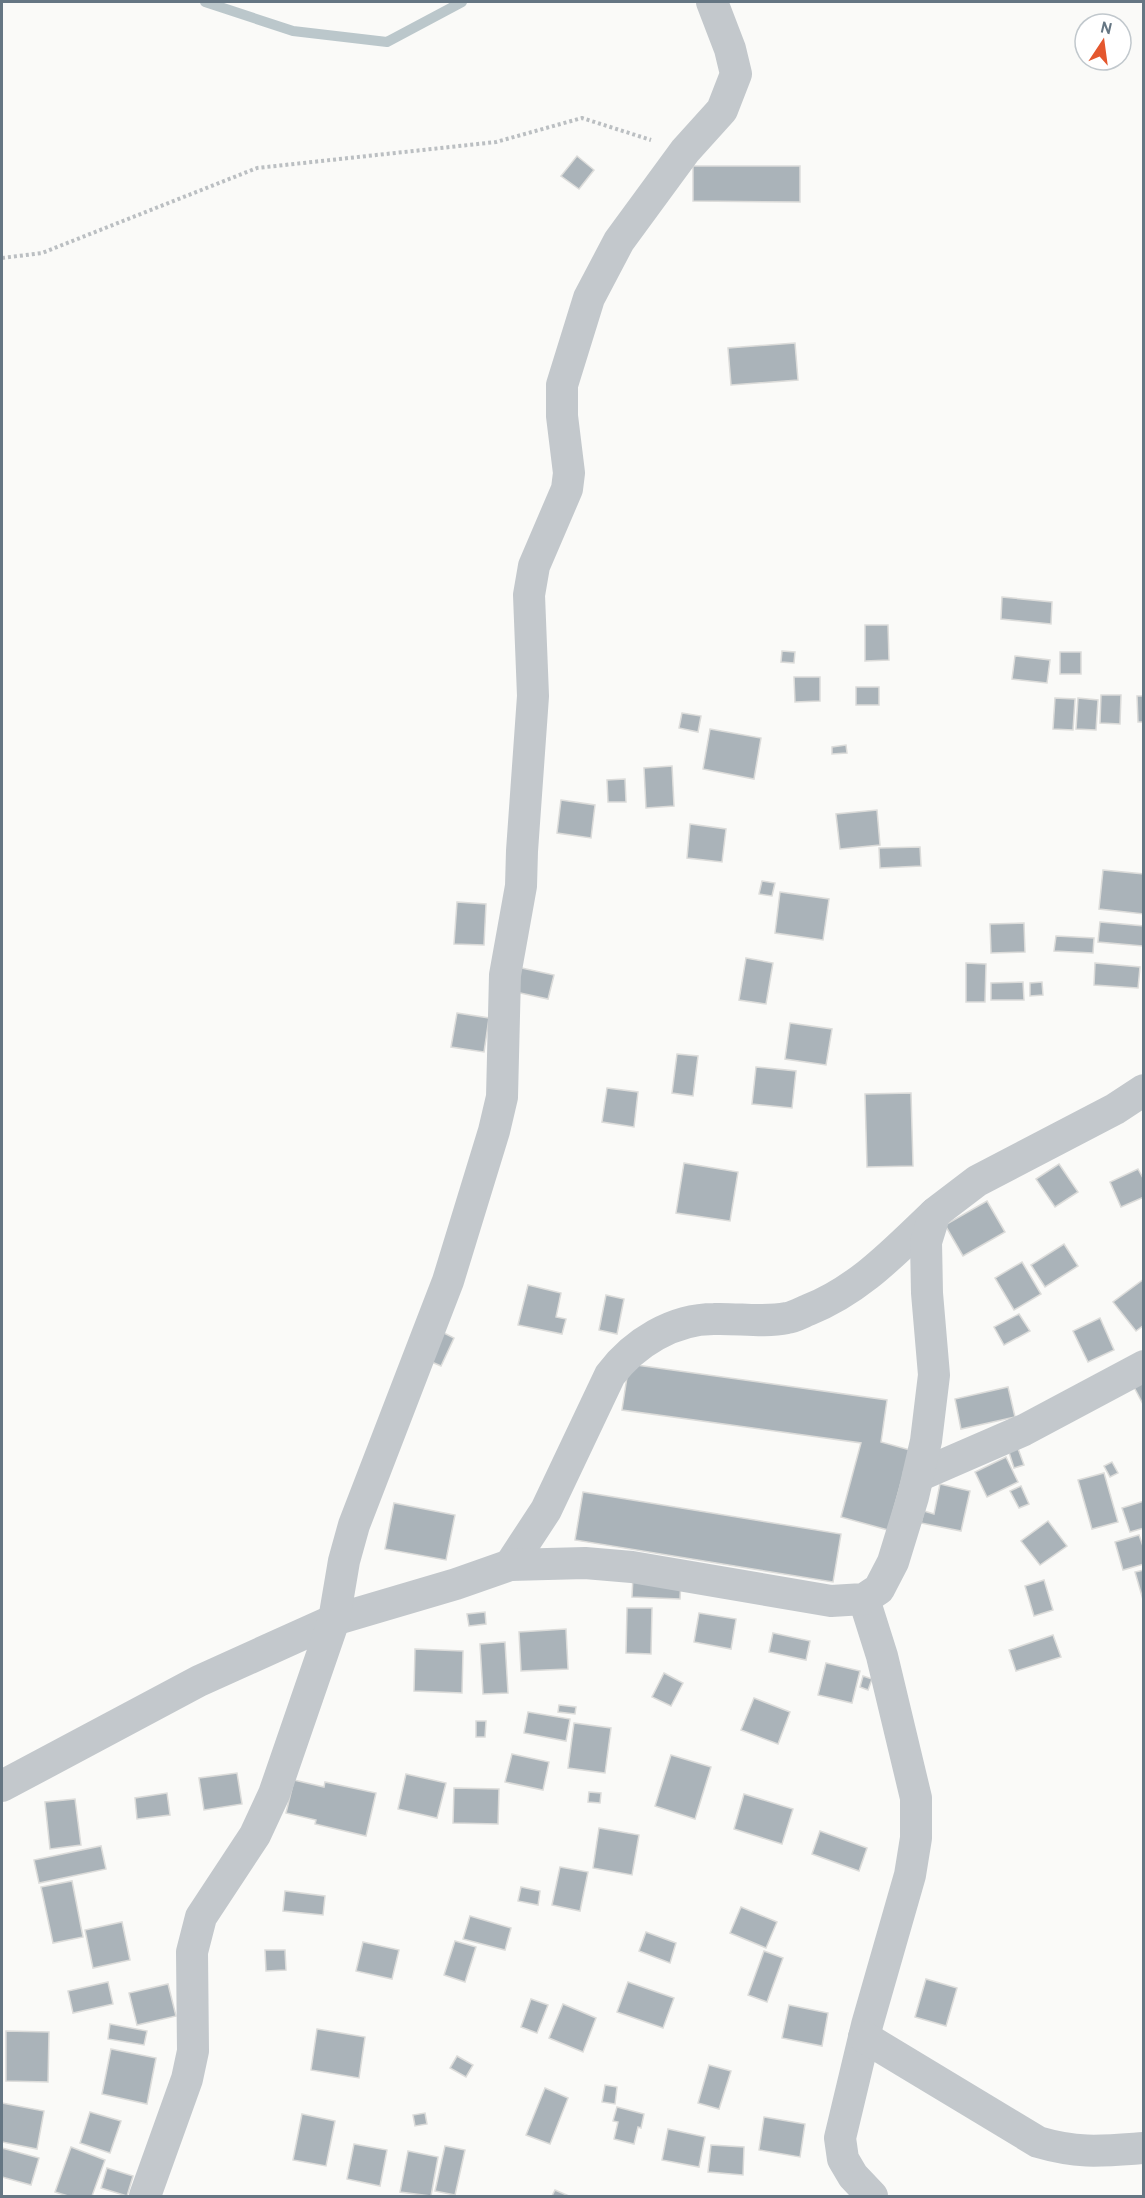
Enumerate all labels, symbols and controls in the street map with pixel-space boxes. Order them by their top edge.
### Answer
north arrow [1073,12,1133,72]
text: N [1098,18,1114,40]

